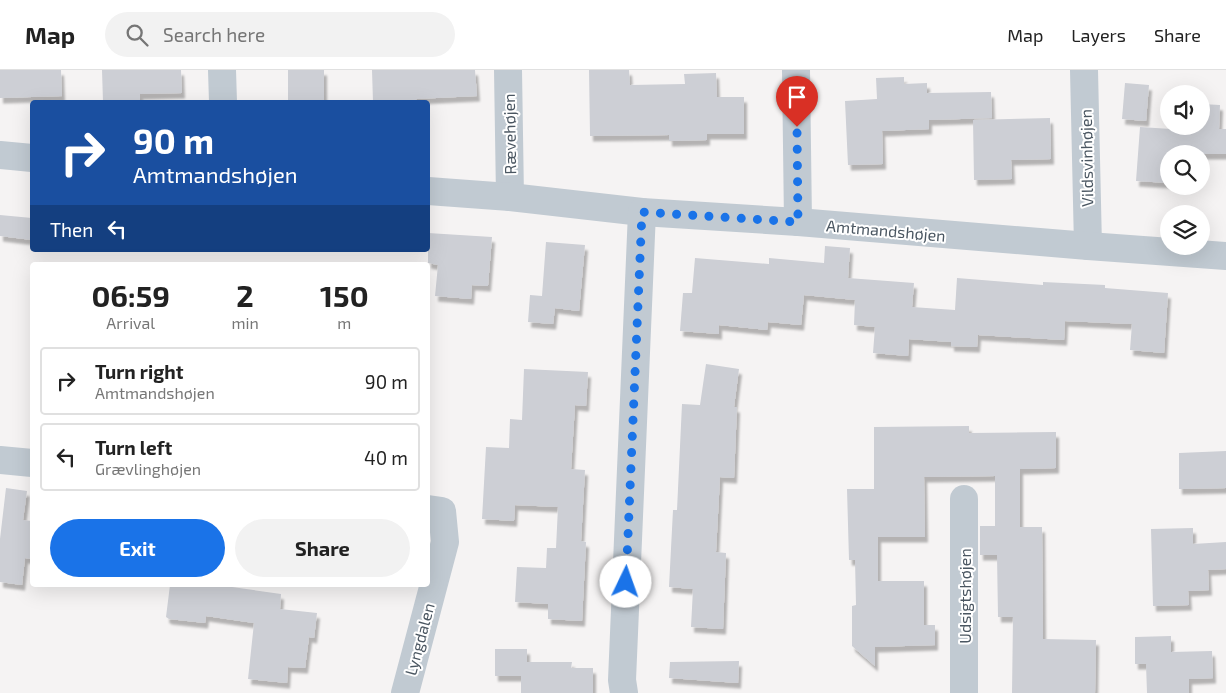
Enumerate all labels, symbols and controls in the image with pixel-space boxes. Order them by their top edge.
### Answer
search box [105,12,455,57]
text: Map [25,20,75,49]
icon: search [123,21,151,49]
text: Search here [163,23,265,46]
text: Map [1007,24,1043,46]
text: Layers [1071,24,1126,46]
text: Share [1154,24,1201,46]
pin [776,76,818,127]
icon: arrive [783,83,811,111]
map controls [1160,85,1210,255]
button: sound [1160,85,1210,135]
street label: Rævehøjen [499,93,520,175]
street label: Vildsvinhøjen [1076,109,1097,207]
text: 90 m [133,119,214,161]
icon: right [50,120,115,185]
button: search [1160,145,1210,195]
text: Amtmandshøjen [133,161,298,187]
button: layers [1160,205,1210,255]
icon: left [103,215,131,243]
street label: Amtmandshøjen [825,215,946,246]
text: Then [50,218,93,241]
text: 06:59 [91,277,170,313]
text: 2 [236,277,254,313]
text: 150 [320,277,369,313]
text: Arrival [106,313,155,332]
text: min [231,313,259,332]
text: m [337,313,351,332]
text: Turn right [95,360,183,383]
icon: right [52,367,80,395]
text: 90 m [365,370,408,393]
text: Amtmandshøjen [95,383,215,402]
text: Turn left [95,436,172,459]
icon: left [52,443,80,471]
text: 40 m [364,446,408,469]
text: Grævlinghøjen [95,459,201,478]
button: Exit [50,519,225,577]
button: Share [235,519,410,577]
street label: Udsigtshøjen [955,548,975,644]
position arrow [599,555,651,607]
street label: Lyngdalen [400,601,438,677]

